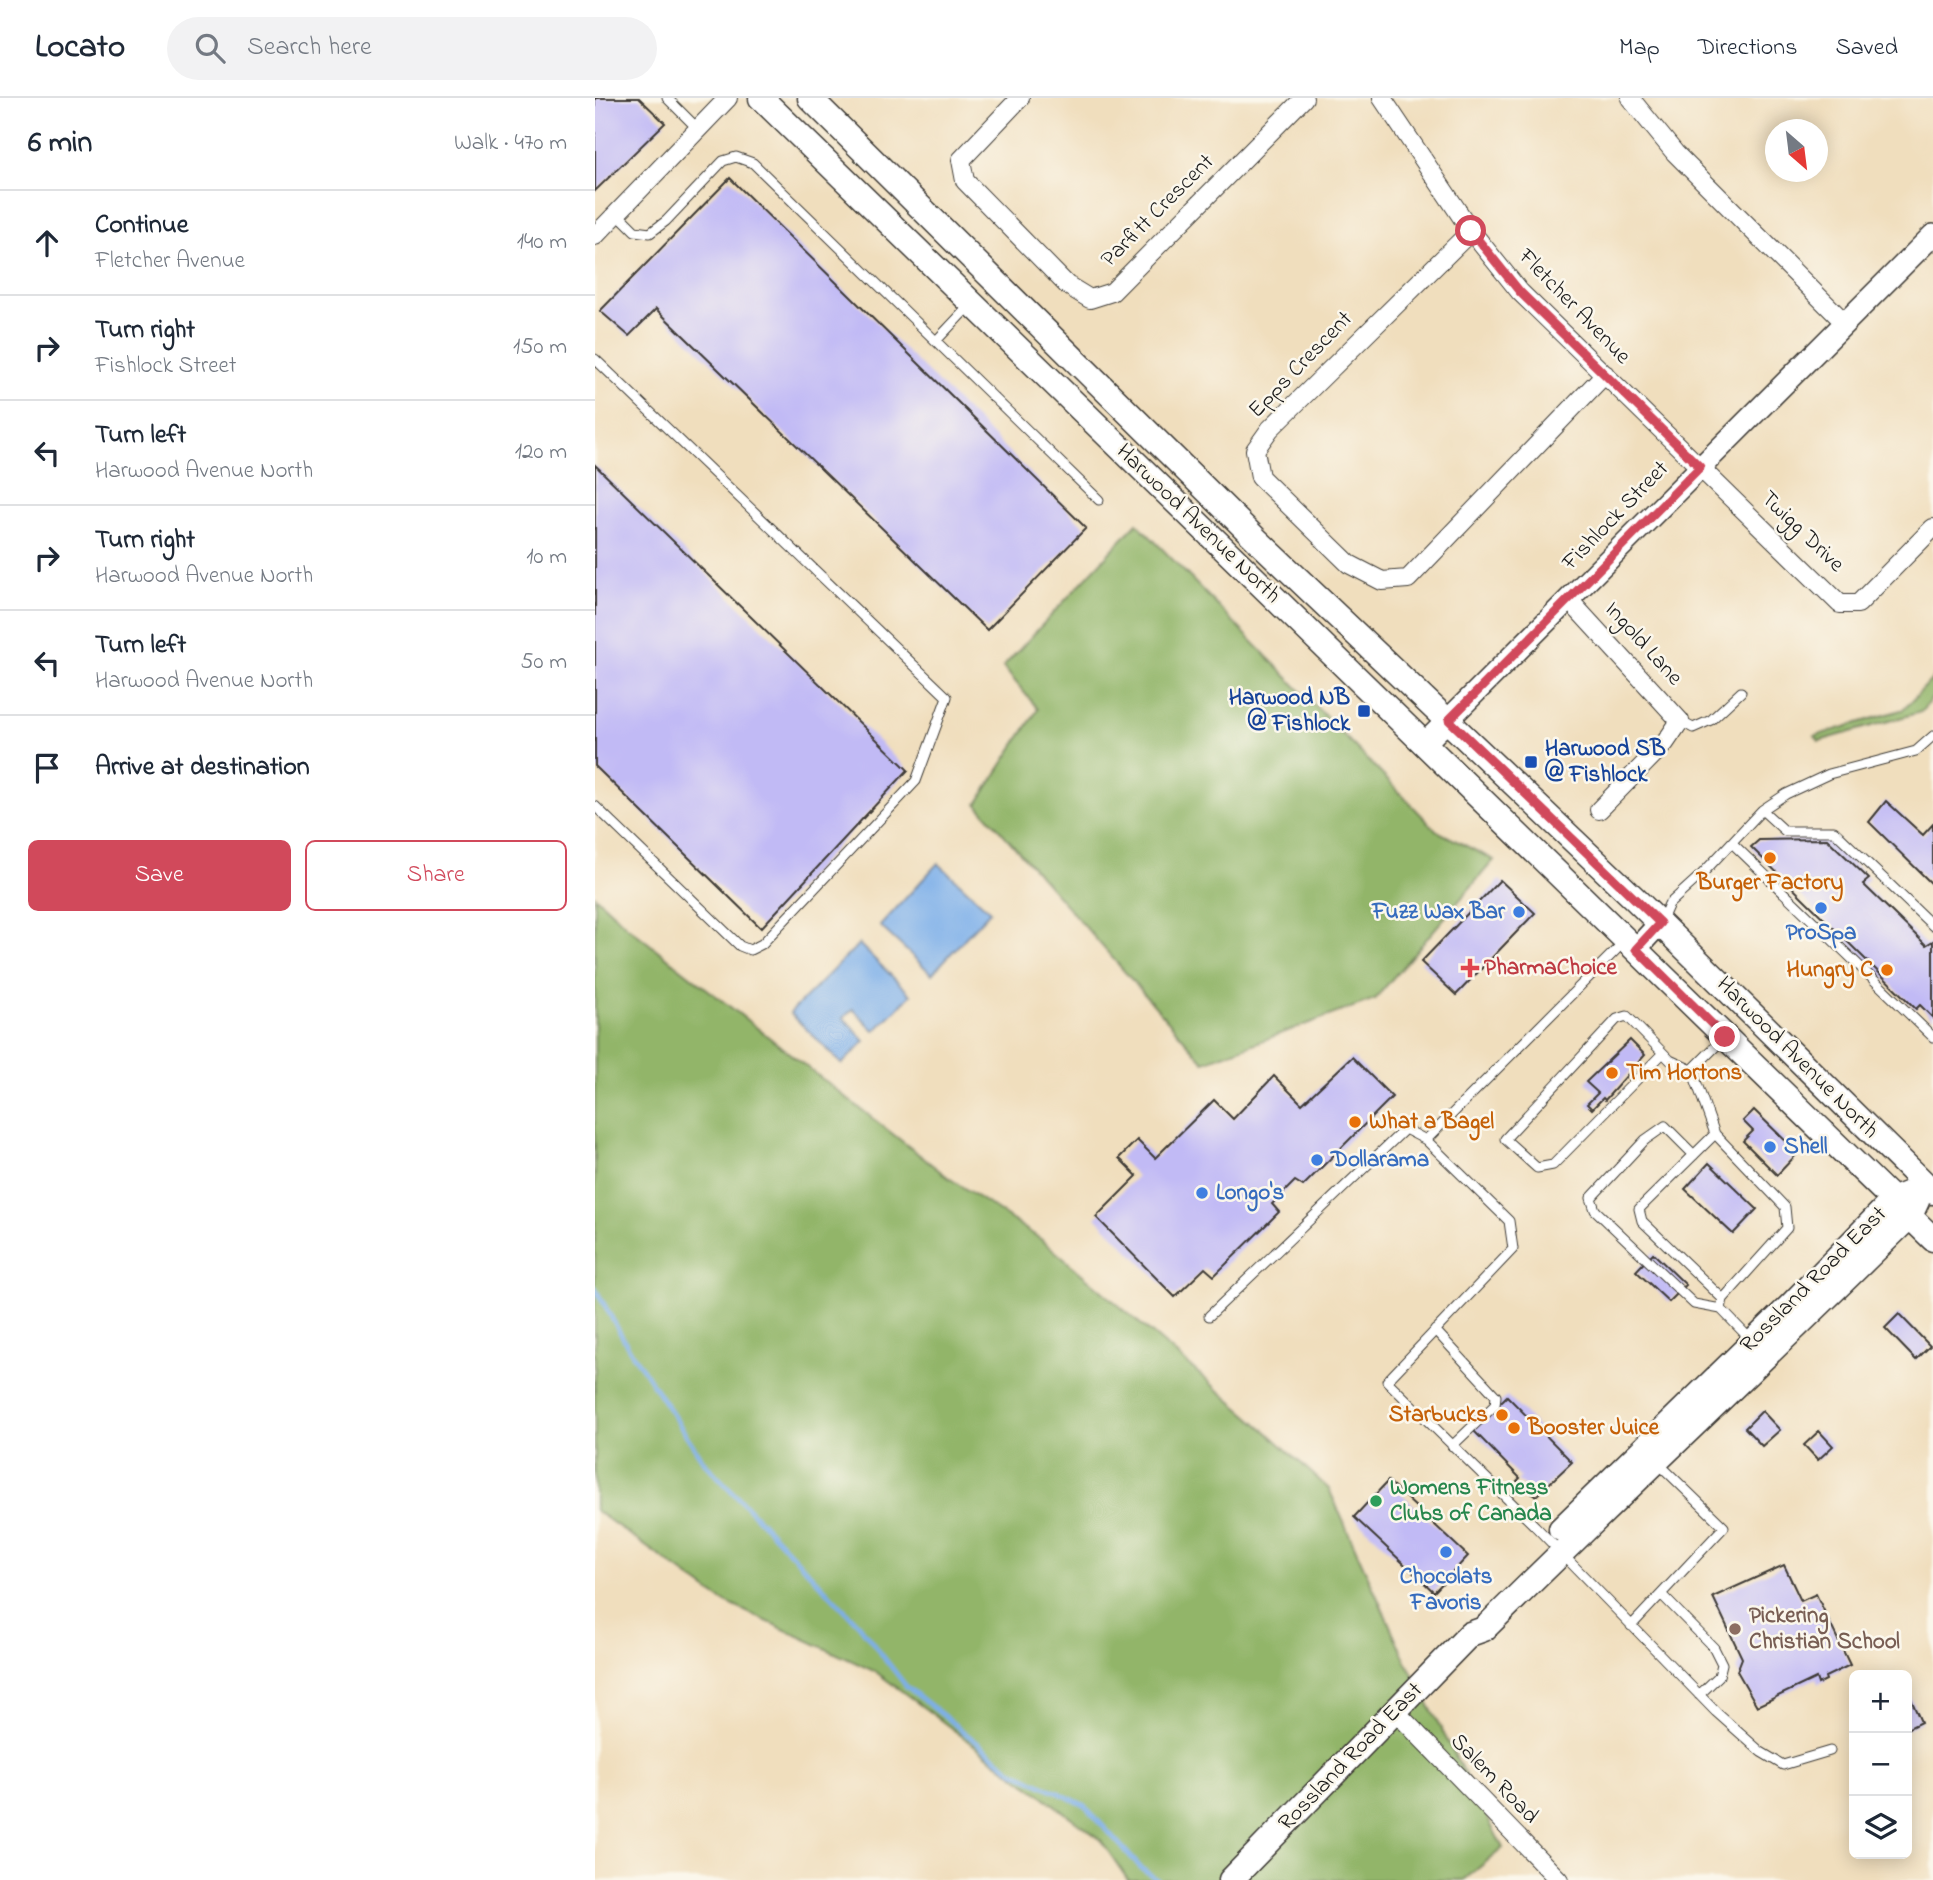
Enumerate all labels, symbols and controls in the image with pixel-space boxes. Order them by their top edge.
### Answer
search box [167,17,657,80]
text: Locato [35,24,125,72]
icon: search [191,29,229,67]
text: Search here [247,29,372,67]
text: Map [1619,31,1660,66]
text: Directions [1698,31,1797,66]
text: Saved [1835,31,1898,66]
north arrow [1765,119,1828,182]
text: 6 min [28,122,92,166]
text: Walk · 470 m [454,127,567,160]
street label: Parfitt Crescent [1094,147,1222,275]
text: Continue [95,207,188,245]
route start [1455,215,1486,246]
icon: ahead [28,224,66,262]
text: 140 m [517,226,567,259]
street label: Fletcher Avenue [1509,241,1638,373]
text: Fletcher Avenue [95,245,245,278]
street label: Epps Crescent [1241,304,1361,426]
text: Turn right [95,312,195,350]
icon: right [28,329,66,367]
text: 150 m [513,331,567,364]
text: Fishlock Street [95,350,237,383]
text: Turn left [95,417,186,455]
icon: left [28,434,66,472]
text: 120 m [515,436,567,469]
street label: Harwood Avenue North [1108,436,1288,612]
street label: Fishlock Street [1554,453,1677,579]
text: Harwood Avenue North [95,455,313,488]
street label: Twigg Drive [1752,483,1852,582]
text: Turn right [95,522,195,560]
icon: right [28,539,66,577]
text: 10 m [526,541,567,574]
text: Harwood Avenue North [95,560,313,593]
street label: Ingold Lane [1595,595,1690,695]
text: Turn left [95,627,186,665]
icon: left [28,644,66,682]
text: 50 m [520,646,567,679]
text: Harwood Avenue North [95,665,313,698]
place label: Harwood NB @ Fishlock [1229,682,1351,741]
marker: Harwood NB @ Fishlock [1356,703,1372,719]
place label: Harwood SB @ Fishlock [1545,733,1666,792]
icon: arrive [28,749,66,787]
text: Arrive at destination [95,749,310,787]
marker: Harwood SB @ Fishlock [1523,754,1539,770]
button: Save [28,840,291,911]
button: Share [305,840,567,911]
marker: Burger Factory [1762,850,1778,866]
place label: Burger Factory [1696,867,1843,902]
place label: Fuzz Wax Bar [1371,896,1506,929]
marker: ProSpa [1813,900,1829,916]
marker: Fuzz Wax Bar [1511,904,1527,920]
place label: ProSpa [1786,917,1856,950]
place label: PharmaChoice [1484,952,1618,985]
place label: Hungry C [1787,954,1873,989]
marker: PharmaChoice [1462,960,1478,976]
marker: Hungry C [1879,962,1895,978]
street label: Harwood Avenue North [1708,969,1886,1147]
route end [1709,1021,1740,1052]
place label: Tim Hortons [1626,1057,1742,1090]
marker: Tim Hortons [1604,1065,1620,1081]
place label: What a Bagel [1369,1106,1494,1141]
marker: What a Bagel [1347,1114,1363,1130]
place label: Shell [1784,1131,1828,1164]
marker: Shell [1762,1139,1778,1155]
place label: Dollarama [1330,1144,1429,1177]
marker: Dollarama [1309,1152,1325,1168]
place label: Longo's [1216,1177,1285,1212]
marker: Longo's [1194,1185,1210,1201]
street label: Rossland Road East [1733,1199,1895,1361]
place label: Starbucks [1389,1399,1488,1432]
marker: Starbucks [1494,1407,1510,1423]
place label: Booster Juice [1527,1412,1660,1445]
marker: Booster Juice [1506,1420,1522,1436]
place label: Womens Fitness Clubs of Canada [1390,1472,1552,1531]
marker: Womens Fitness Clubs of Canada [1368,1493,1384,1509]
marker: Chocolats Favoris [1438,1544,1454,1560]
place label: Chocolats Favoris [1400,1561,1493,1620]
place label: Pickering Christian School [1749,1600,1900,1659]
marker: Pickering Christian School [1727,1621,1743,1637]
map controls [1849,1670,1912,1859]
button: + [1849,1670,1912,1733]
street label: Rossland Road East [1271,1675,1431,1839]
street label: Salem Road [1442,1726,1546,1832]
button: − [1849,1733,1912,1796]
button: layers [1849,1796,1912,1859]

